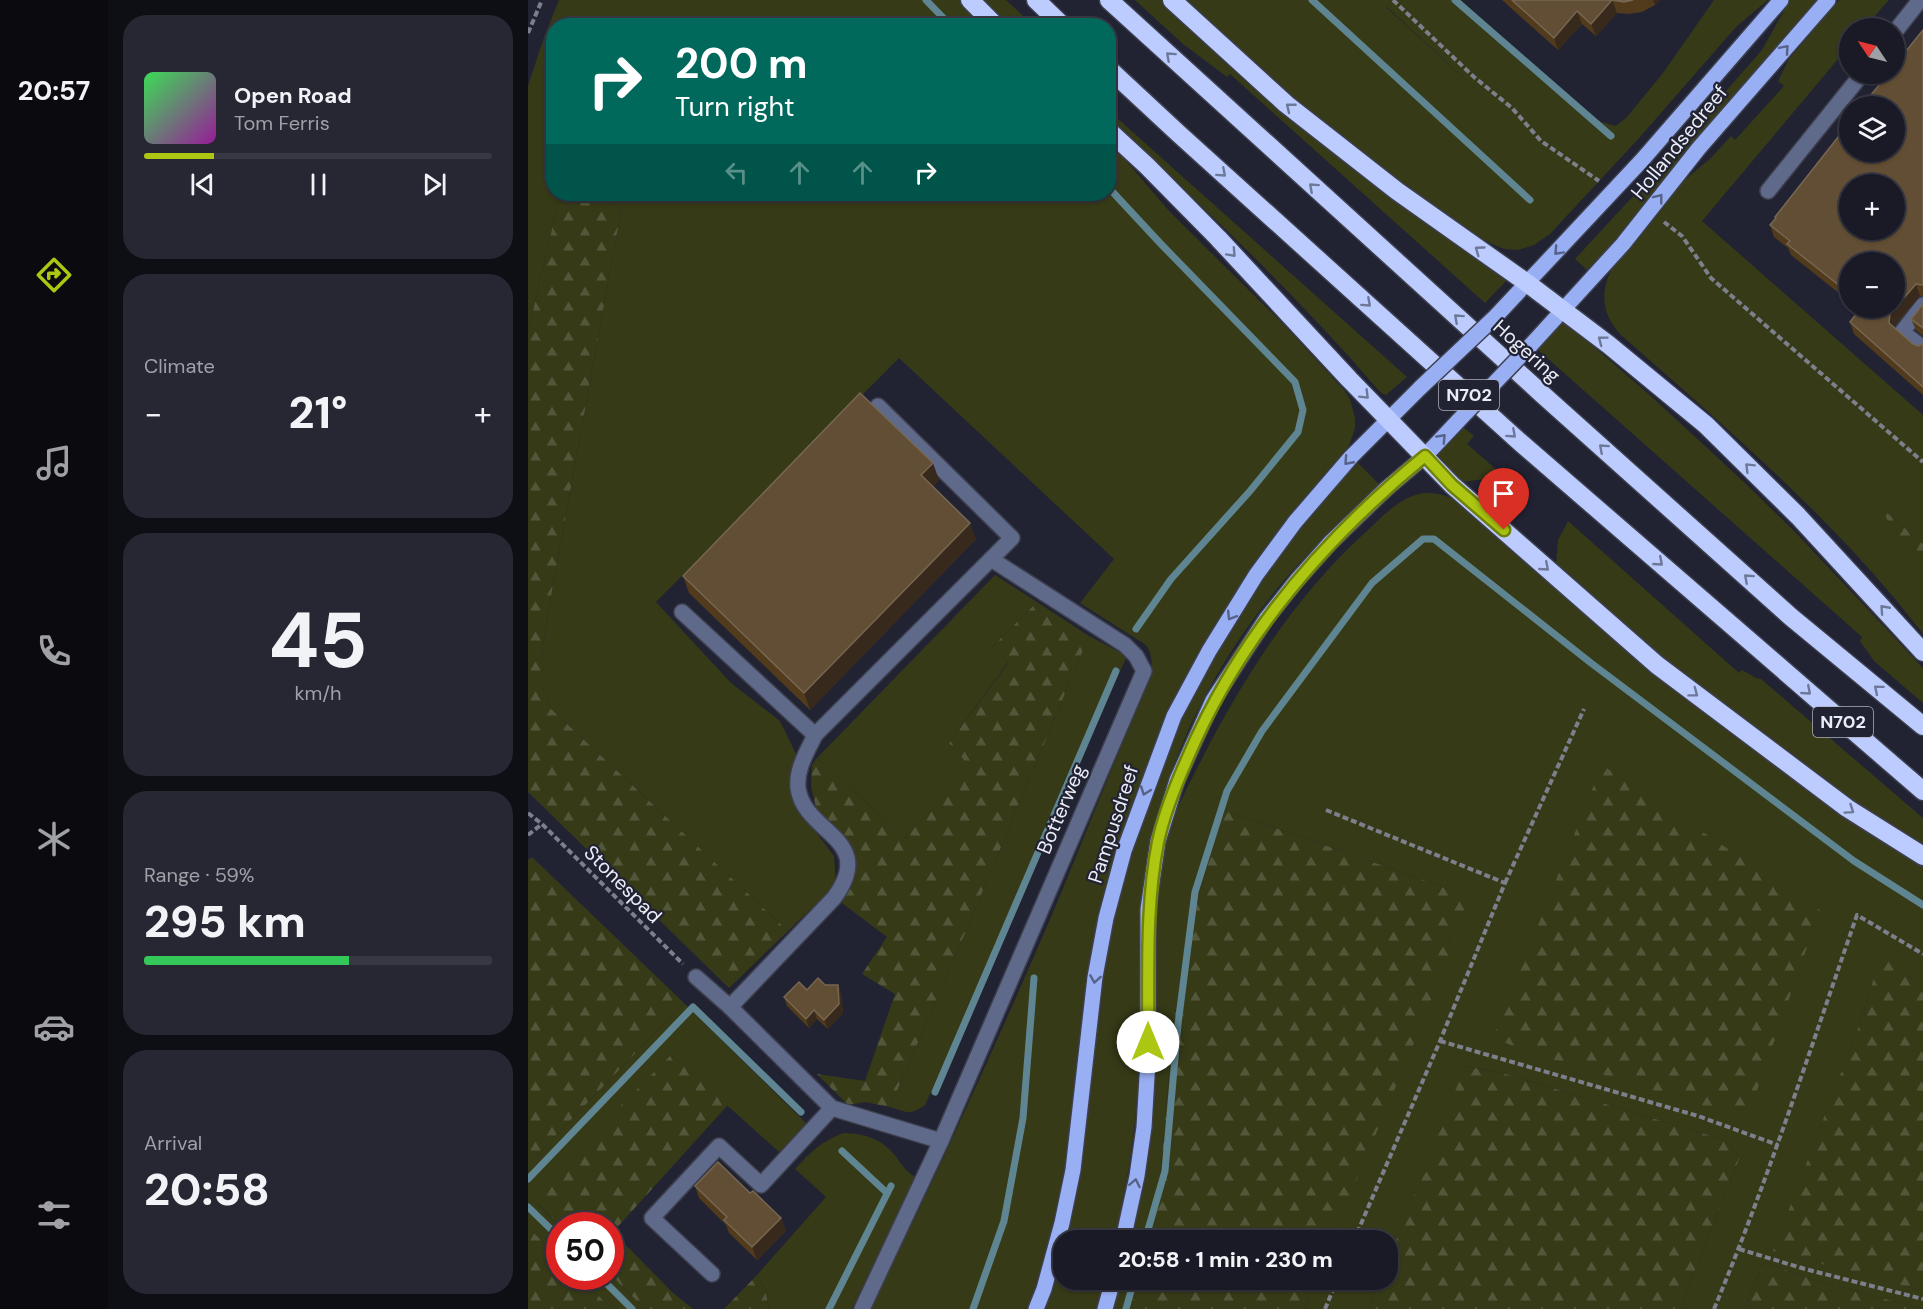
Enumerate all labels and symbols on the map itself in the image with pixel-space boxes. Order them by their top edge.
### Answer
north arrow [1839,18,1905,84]
one-way arrow [1778,45,1789,56]
one-way arrow [1166,52,1177,63]
street label: Hollandsedreef [1625,79,1733,204]
one-way arrow [1286,104,1297,115]
one-way arrow [1215,166,1226,177]
one-way arrow [1310,183,1321,194]
one-way arrow [1652,194,1663,205]
one-way arrow [1555,243,1566,254]
one-way arrow [1224,246,1235,257]
one-way arrow [1475,246,1486,257]
one-way arrow [1361,296,1371,307]
one-way arrow [1454,314,1464,325]
street label: Hogering [1488,314,1566,388]
one-way arrow [1598,336,1609,347]
road number: N702 [1439,380,1499,410]
one-way arrow [1358,388,1369,399]
one-way arrow [1505,427,1516,438]
one-way arrow [1435,435,1446,445]
one-way arrow [1599,444,1609,455]
one-way arrow [1344,454,1355,464]
one-way arrow [1746,464,1757,475]
pin [1478,468,1529,530]
one-way arrow [1652,555,1663,566]
one-way arrow [1538,560,1549,571]
one-way arrow [1744,574,1755,585]
one-way arrow [1880,605,1891,616]
one-way arrow [1227,610,1239,620]
one-way arrow [1800,684,1811,695]
one-way arrow [1688,685,1699,696]
one-way arrow [1874,685,1885,696]
road number: N702 [1813,707,1873,737]
street label: Botterweg [1030,760,1092,858]
street label: Pampusdreef [1082,761,1144,886]
one-way arrow [1140,785,1153,796]
one-way arrow [1843,803,1854,814]
street label: Stonespad [579,840,667,928]
one-way arrow [1089,974,1101,983]
position arrow [1116,1010,1180,1074]
one-way arrow [1128,1179,1141,1189]
speed limit sign: 50 [546,1212,624,1290]

